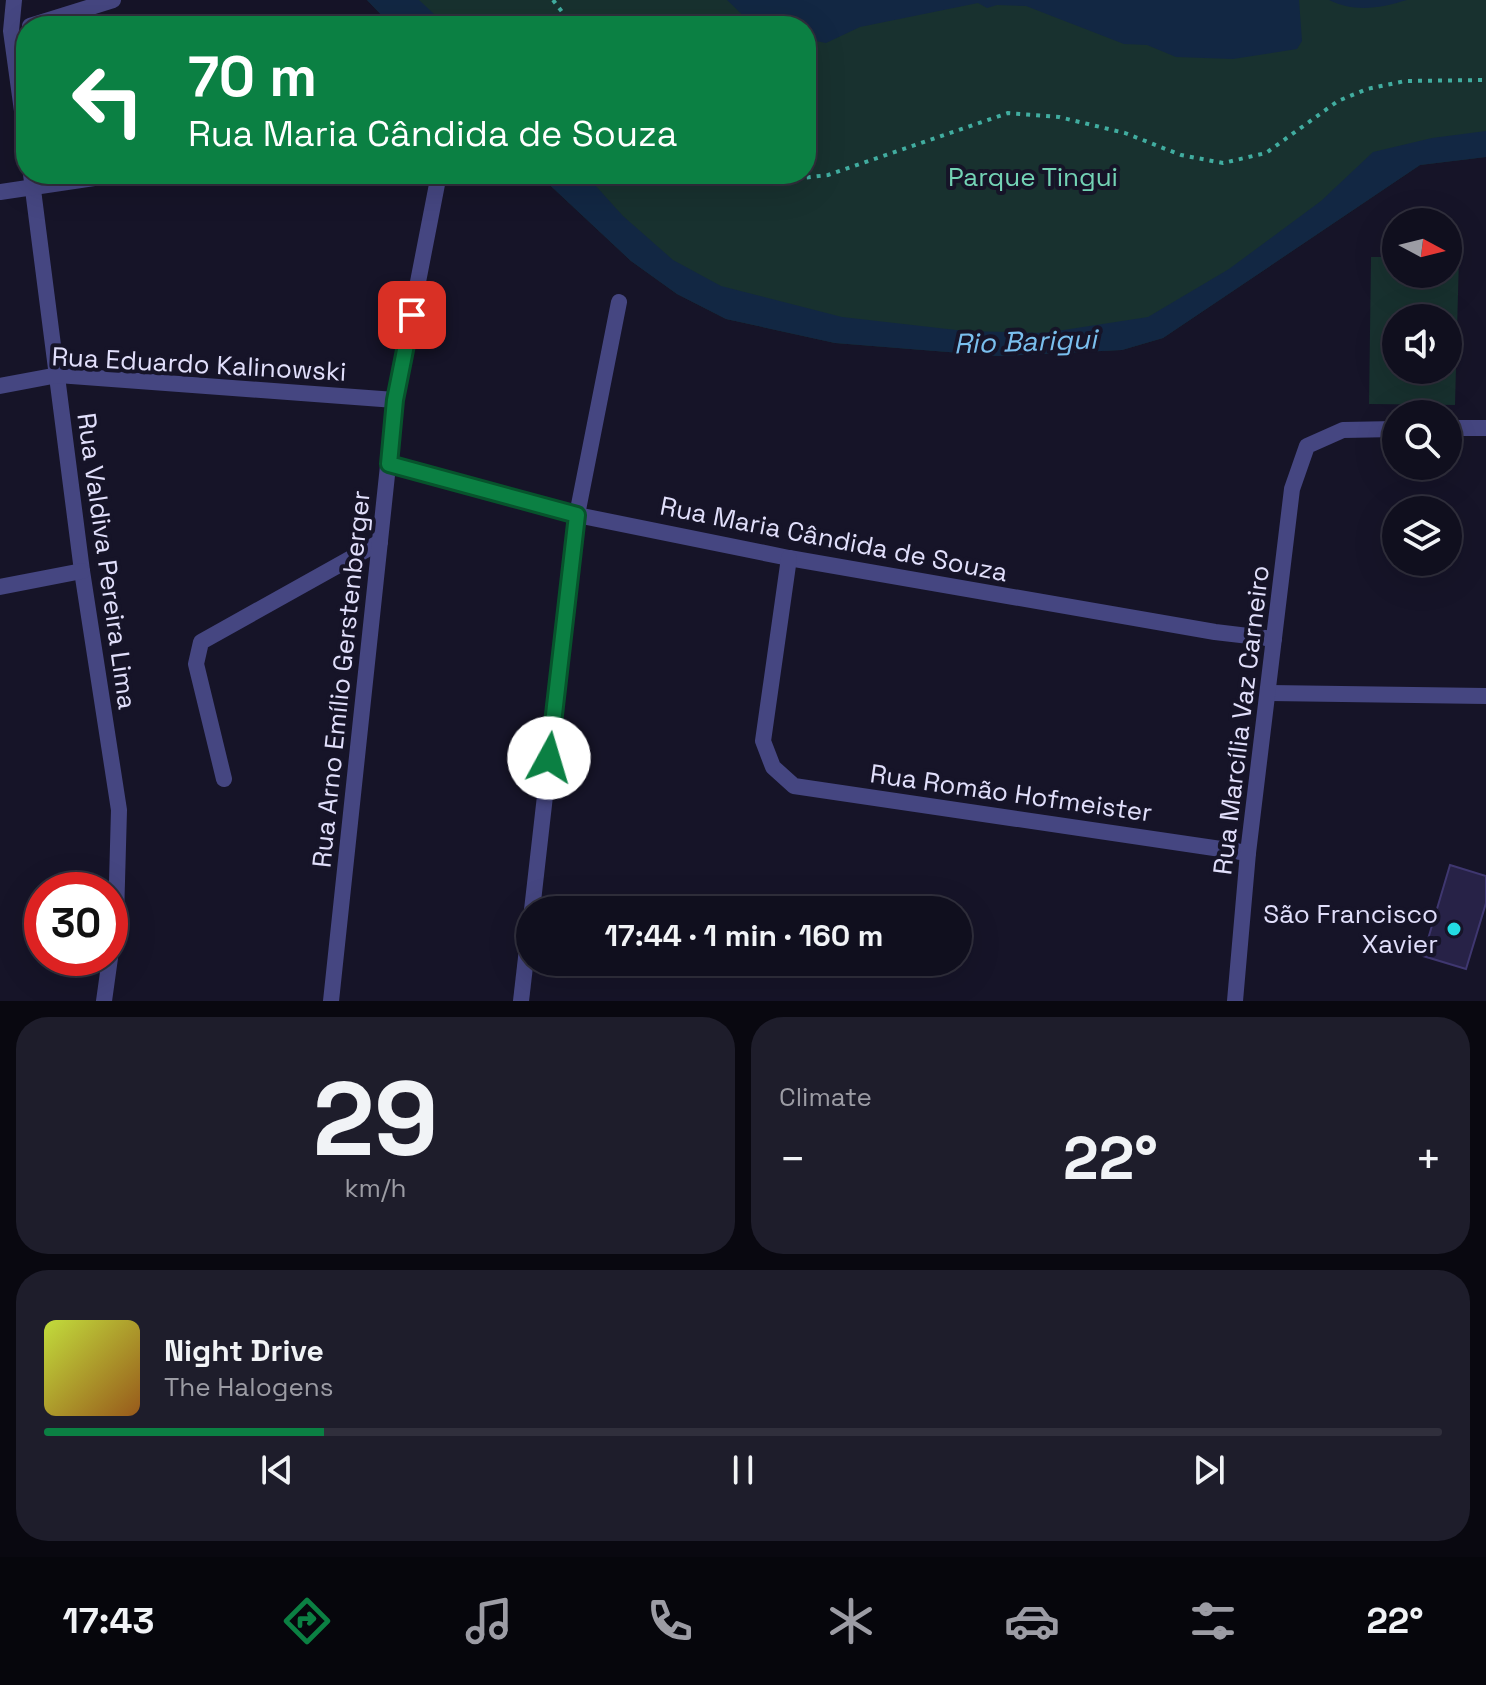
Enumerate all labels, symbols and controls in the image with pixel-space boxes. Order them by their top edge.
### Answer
text: 70 m [188,41,317,112]
icon: left [56,48,160,152]
text: Rua Maria Cândida de Souza [188,111,677,157]
park label: Parque Tingui [948,160,1118,194]
north arrow [1382,208,1462,288]
map controls [1382,208,1462,576]
pin [378,281,446,349]
icon: arrive [390,293,434,337]
button: sound [1382,304,1462,384]
water label: Rio Barigui [953,320,1100,361]
street label: Rua Eduardo Kalinowski [51,339,347,389]
button: search [1382,400,1462,480]
street label: Rua Valdiva Pereira Lima [69,411,145,711]
street label: Rua Arno Emílio Gerstenberger [304,489,378,869]
street label: Rua Maria Cândida de Souza [657,489,1011,589]
button: layers [1382,496,1462,576]
street label: Rua Marcília Vaz Carneiro [1205,563,1277,877]
position arrow [507,716,591,800]
street label: Rua Romão Hofmeister [868,756,1154,830]
speed limit sign: 30 [24,872,128,976]
place label: São Francisco Xavier [1263,897,1438,961]
text: 17:44 · 1 min · 160 m [605,916,883,955]
marker: São Francisco Xavier [1445,920,1463,938]
text: 29 [313,1053,438,1185]
text: Climate [779,1080,872,1114]
text: 22° [1063,1120,1158,1197]
text: − [779,1131,806,1187]
text: + [1415,1131,1442,1187]
text: km/h [345,1171,406,1205]
text: Night Drive [164,1331,324,1370]
text: The Halogens [164,1370,333,1404]
icon: previous [255,1448,299,1492]
icon: pause [721,1448,765,1492]
icon: next [1187,1448,1231,1492]
icon: directions [279,1593,335,1649]
icon: music [461,1593,517,1649]
icon: phone [642,1593,698,1649]
icon: climate [823,1593,879,1649]
icon: car [1004,1593,1060,1649]
icon: filters [1185,1593,1241,1649]
text: 17:43 [63,1598,154,1644]
text: 22° [1366,1598,1423,1644]

